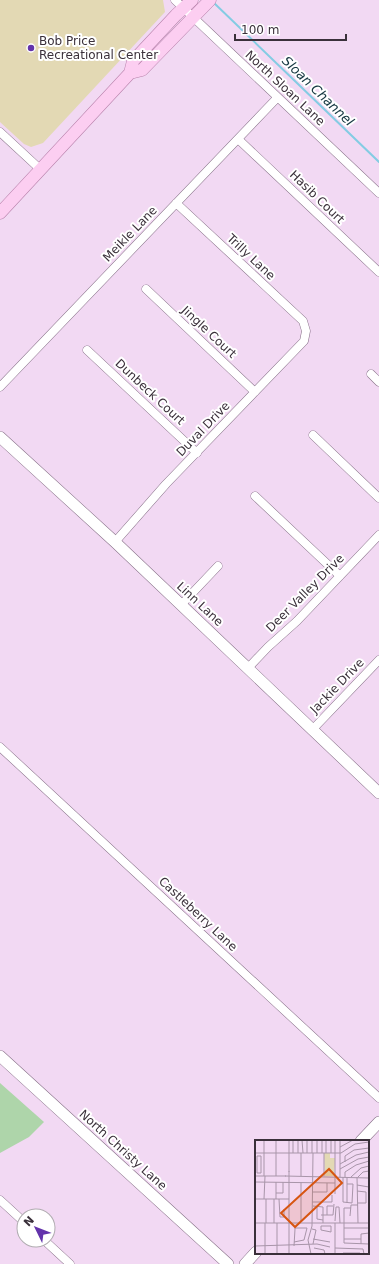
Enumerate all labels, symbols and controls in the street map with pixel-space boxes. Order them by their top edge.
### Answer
scale bar [235,16,346,42]
text: 100 m [241,23,279,37]
place label: Bob Price Recreational Center [39,34,158,62]
marker: Bob Price Recreational Center [26,43,36,53]
street label: North Sloan Lane [242,48,328,128]
water label: Sloan Channel [279,53,357,129]
street label: Hasib Court [287,168,347,227]
street label: Meikle Lane [100,203,160,265]
street label: Trilly Lane [223,231,278,283]
street label: Jingle Court [178,302,239,361]
street label: Dunbeck Court [112,356,188,428]
street label: Duval Drive [173,399,233,459]
street label: Deer Valley Drive [263,551,347,635]
street label: Linn Lane [174,579,226,629]
street label: Jackie Drive [307,656,367,717]
street label: Castleberry Lane [156,874,240,954]
street label: North Christy Lane [77,1107,169,1193]
inset map [255,1140,369,1254]
north arrow [16,1208,56,1248]
text: N [21,1214,37,1229]

